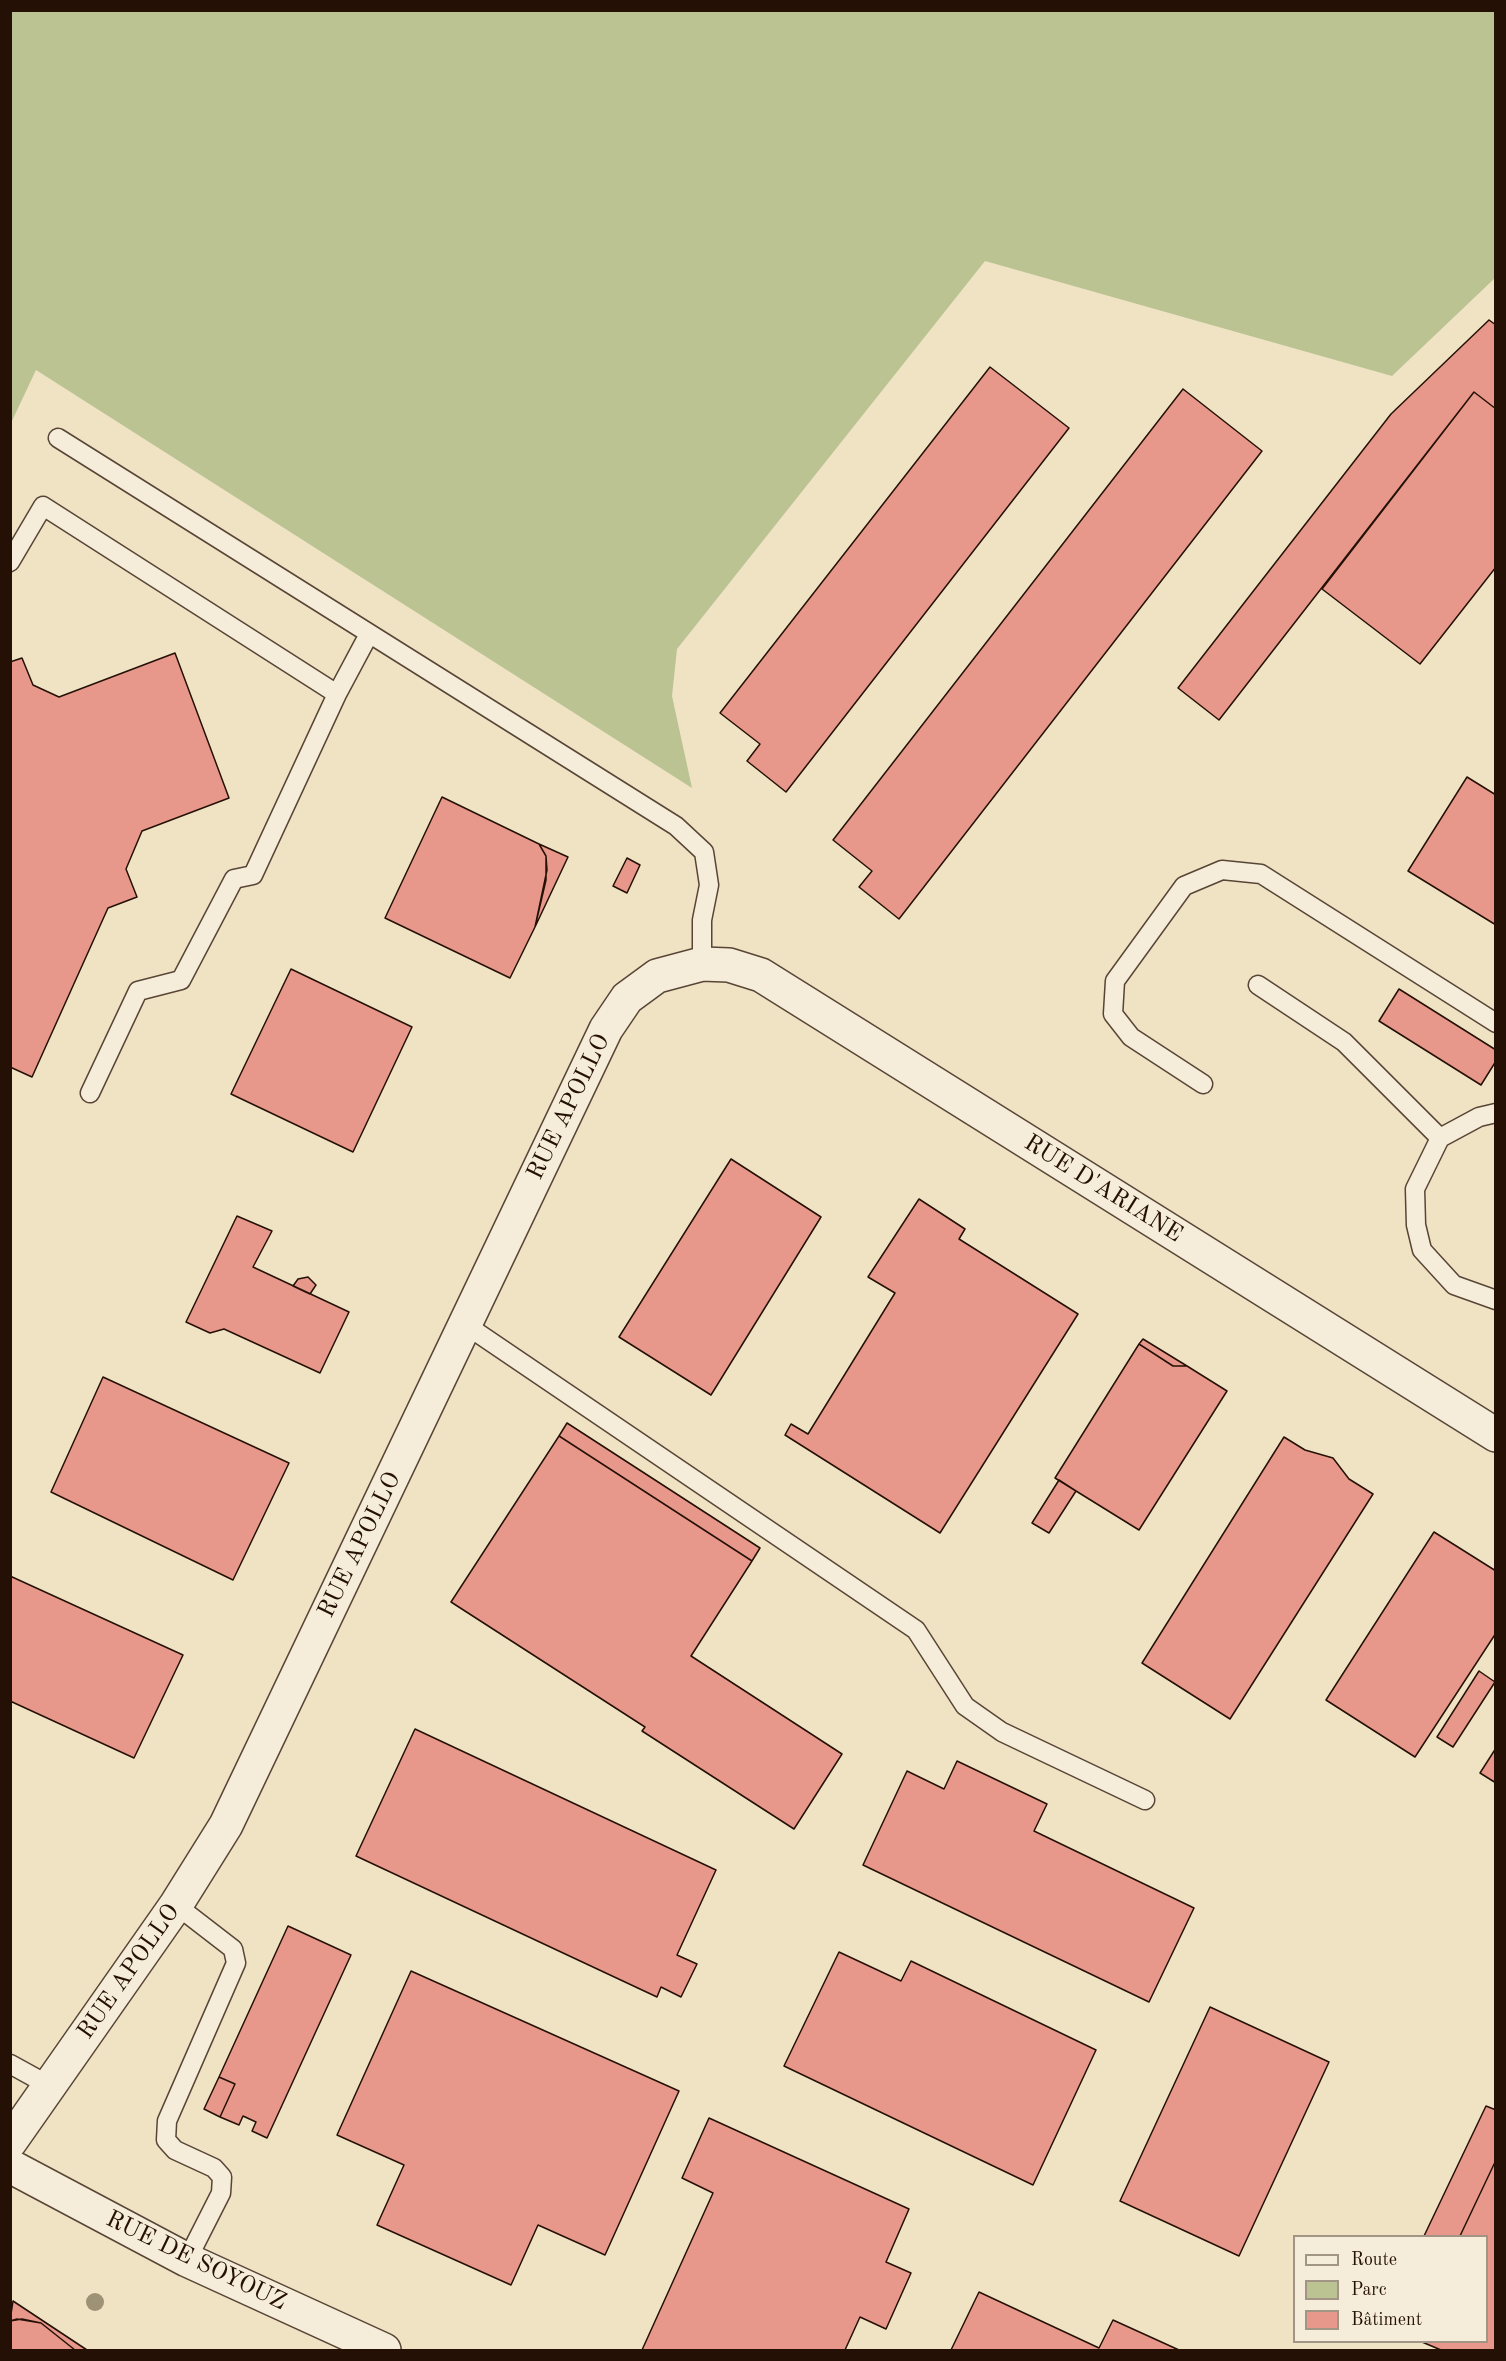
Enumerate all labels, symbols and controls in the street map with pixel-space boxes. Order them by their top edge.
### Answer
street label: RUE APOLLO [521,1029,617,1185]
street label: RUE D'ARIANE [1019,1129,1187,1249]
street label: RUE APOLLO [312,1467,408,1623]
street label: RUE APOLLO [72,1899,186,2045]
street label: RUE DE SOYOUZ [101,2205,291,2317]
legend [1293,2235,1488,2343]
text: Route [1351,2251,1397,2269]
text: Parc [1351,2281,1387,2299]
text: Bâtiment [1351,2311,1422,2329]

